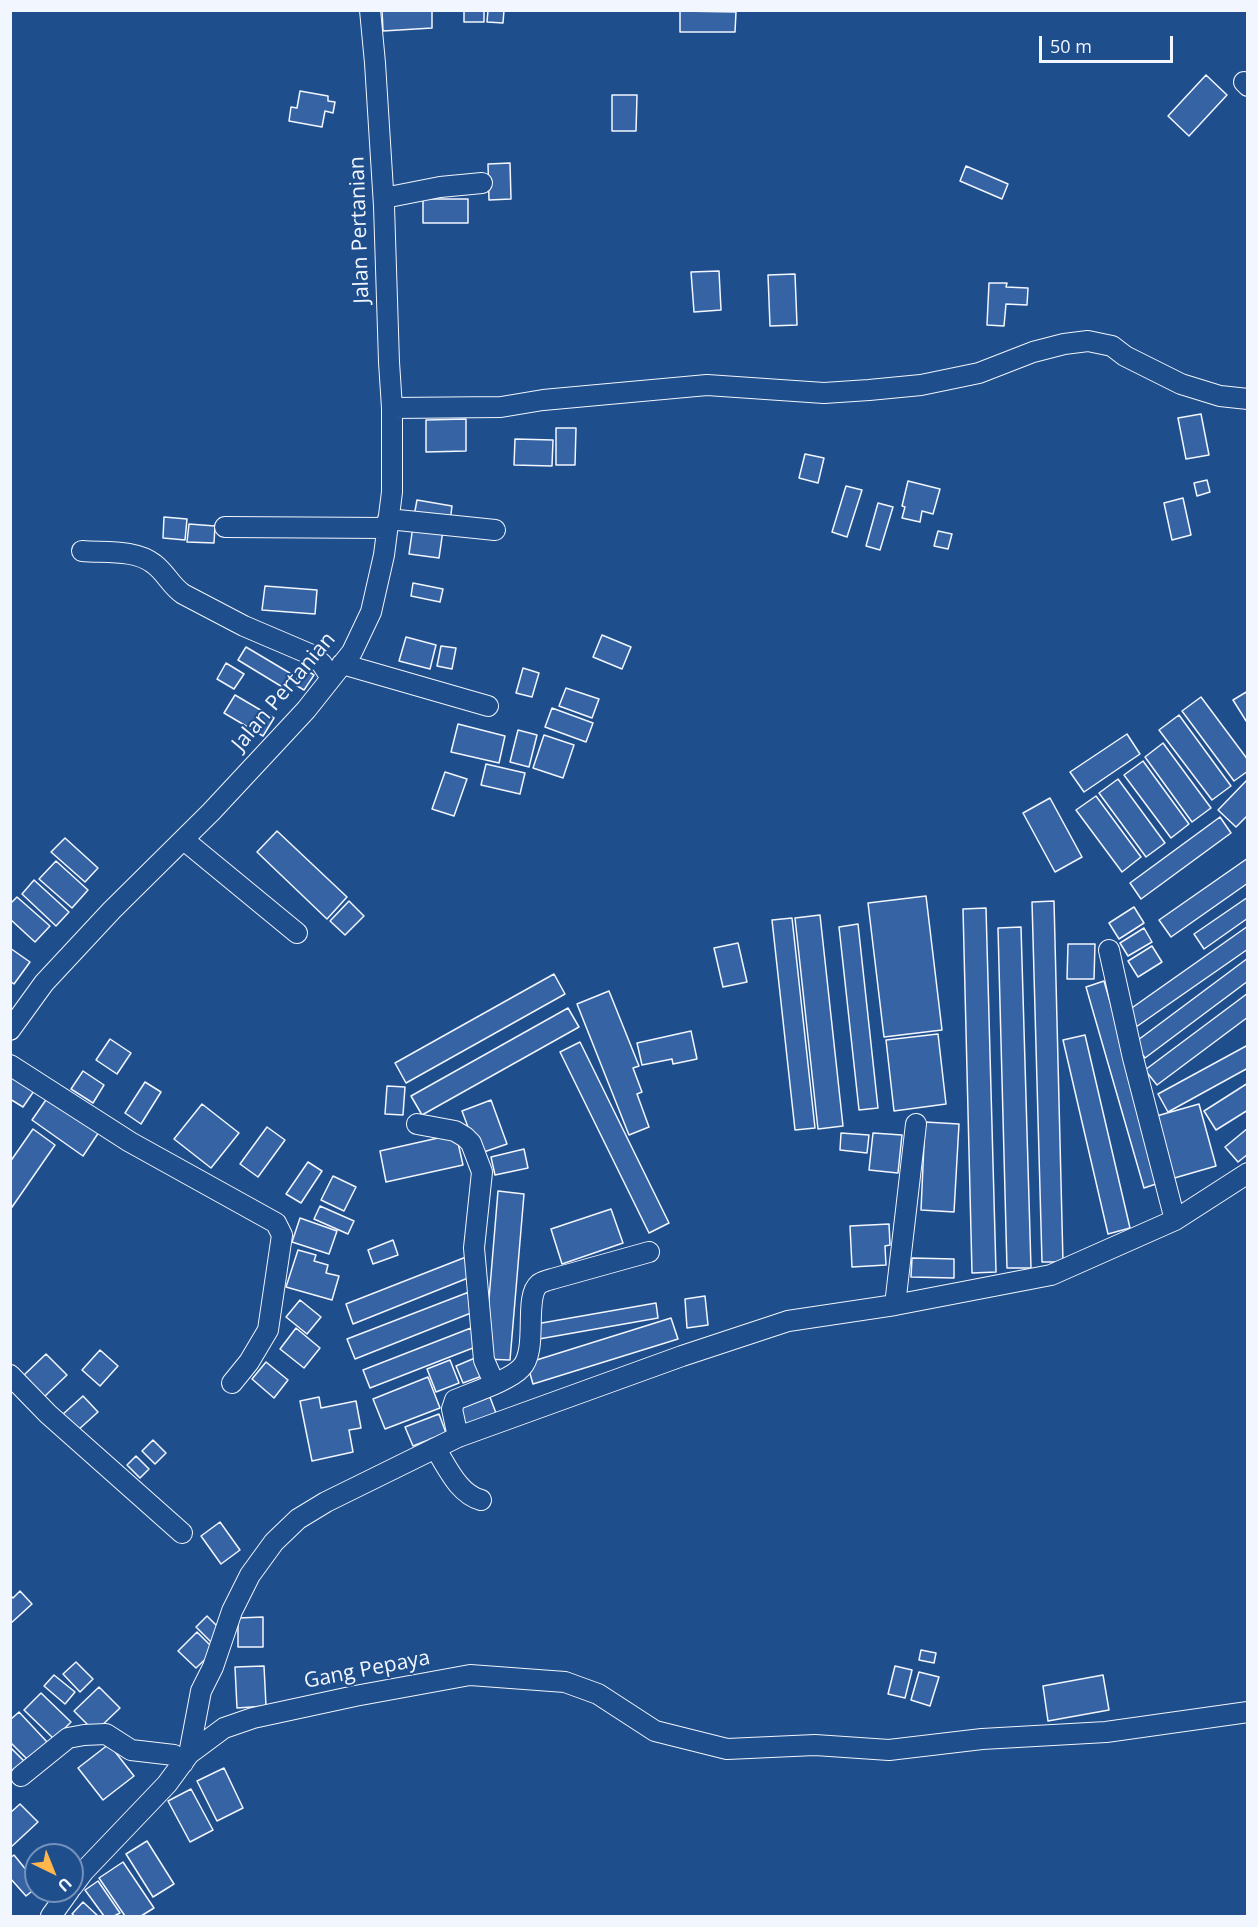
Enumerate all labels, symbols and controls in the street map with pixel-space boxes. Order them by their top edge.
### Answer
scale bar [1042,24,1176,62]
text: 50 m [1050,34,1092,58]
street label: Jalan Pertanian [345,156,375,304]
street label: Jalan Pertanian [227,627,341,757]
street label: Gang Pepaya [302,1645,432,1695]
north arrow [24,1843,84,1903]
text: U [53,1873,77,1897]

